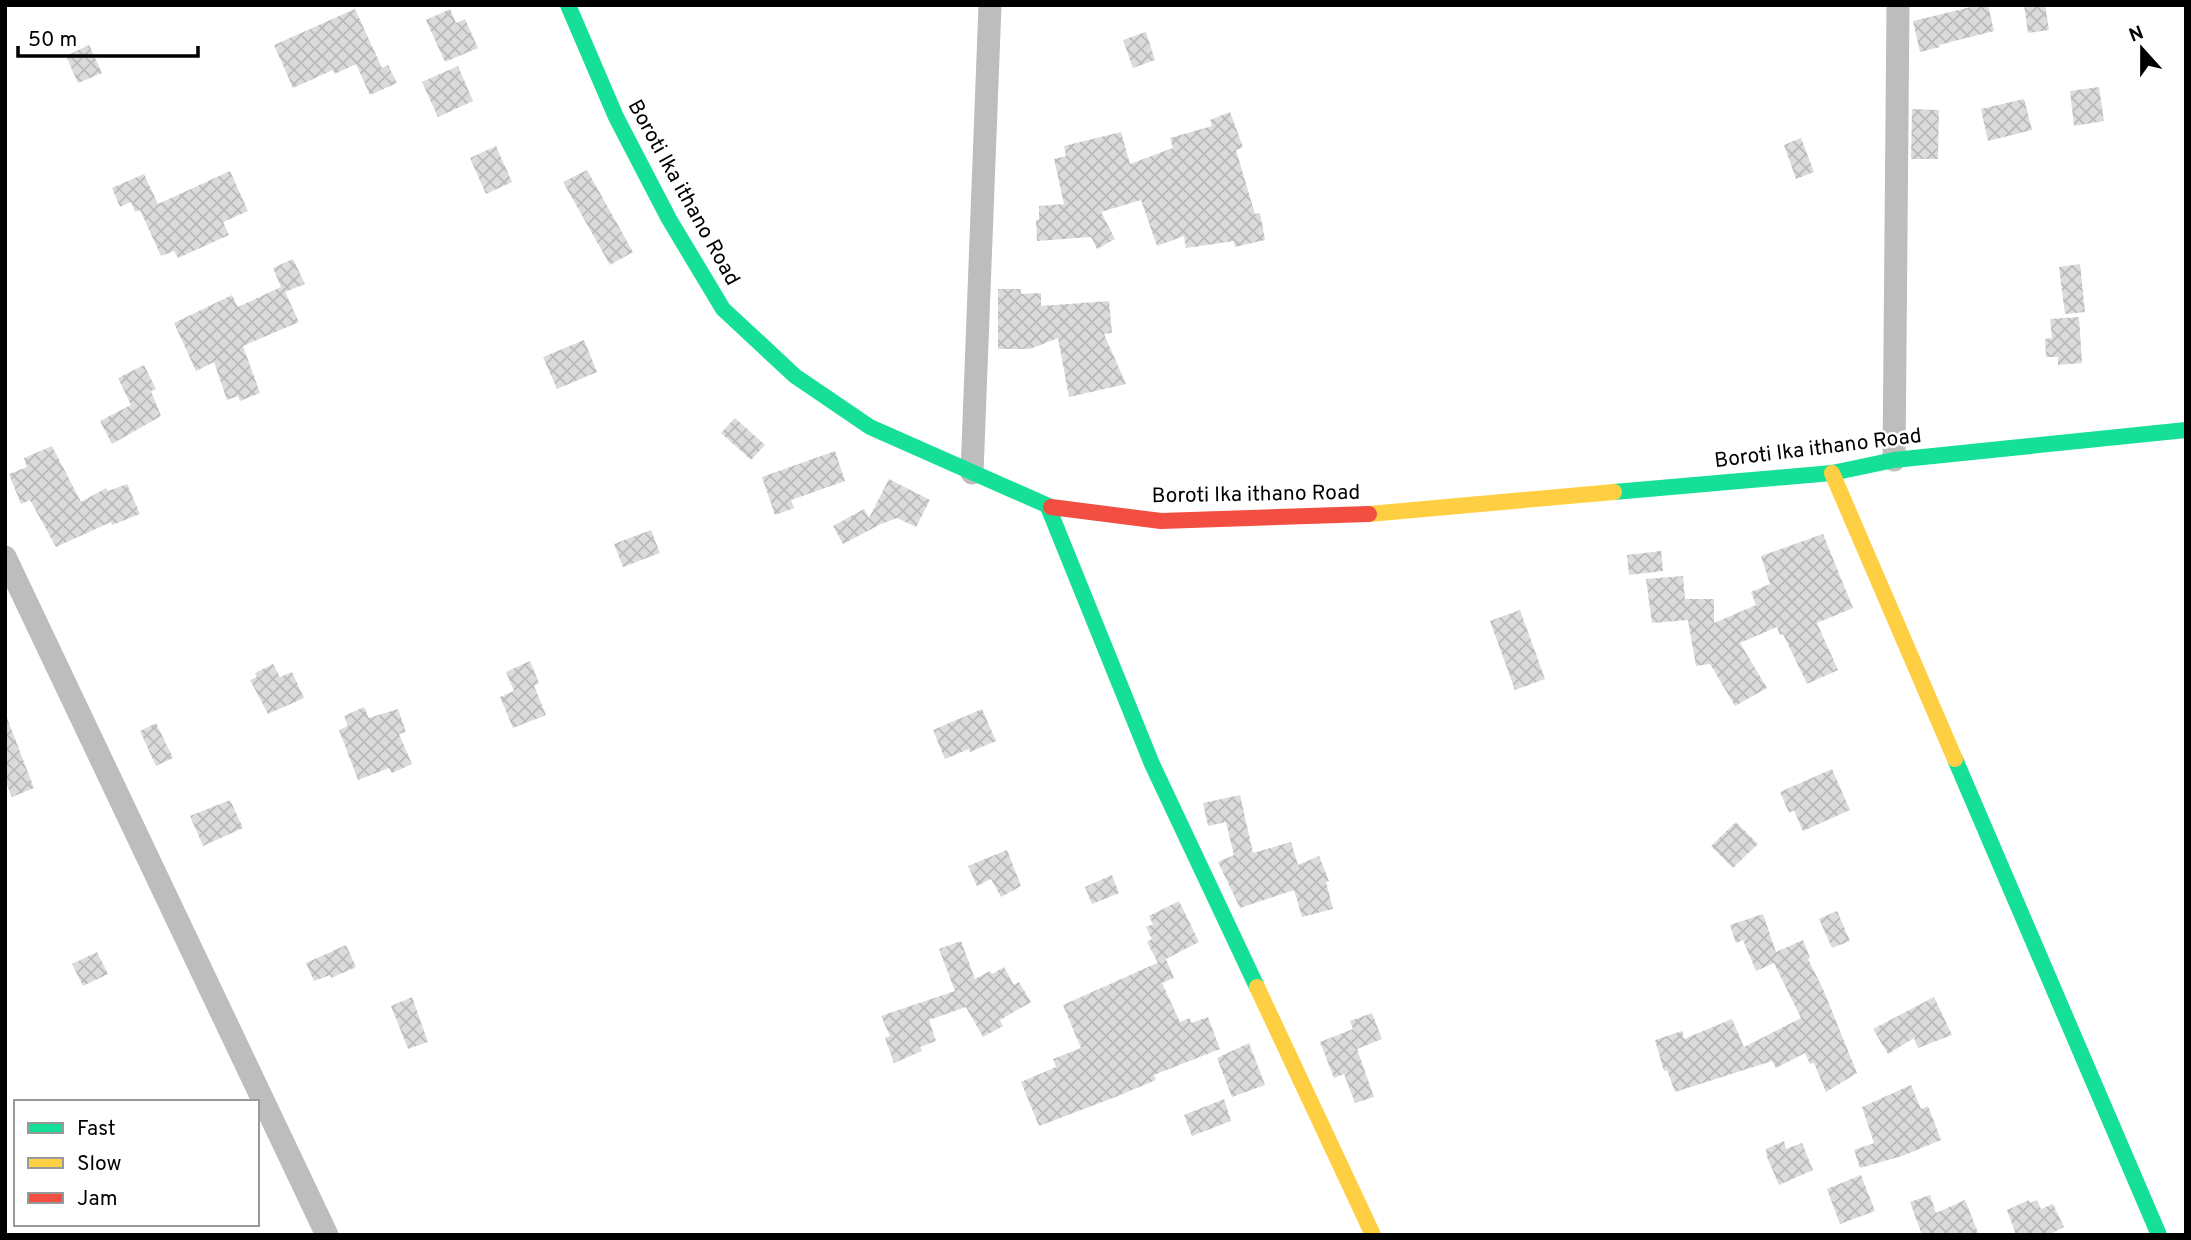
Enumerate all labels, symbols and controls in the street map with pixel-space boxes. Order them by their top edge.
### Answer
scale bar [18,14,198,58]
north arrow [2107,14,2177,84]
text: N [2126,21,2147,49]
text: 50 m [28,27,77,54]
street label: Boroti Ika ithano Road [621,95,745,291]
street label: Boroti Ika ithano Road [1713,423,1923,475]
street label: Boroti Ika ithano Road [1151,480,1361,510]
legend [14,1100,259,1226]
text: Fast [77,1116,116,1143]
text: Slow [77,1151,122,1178]
text: Jam [77,1186,118,1213]

